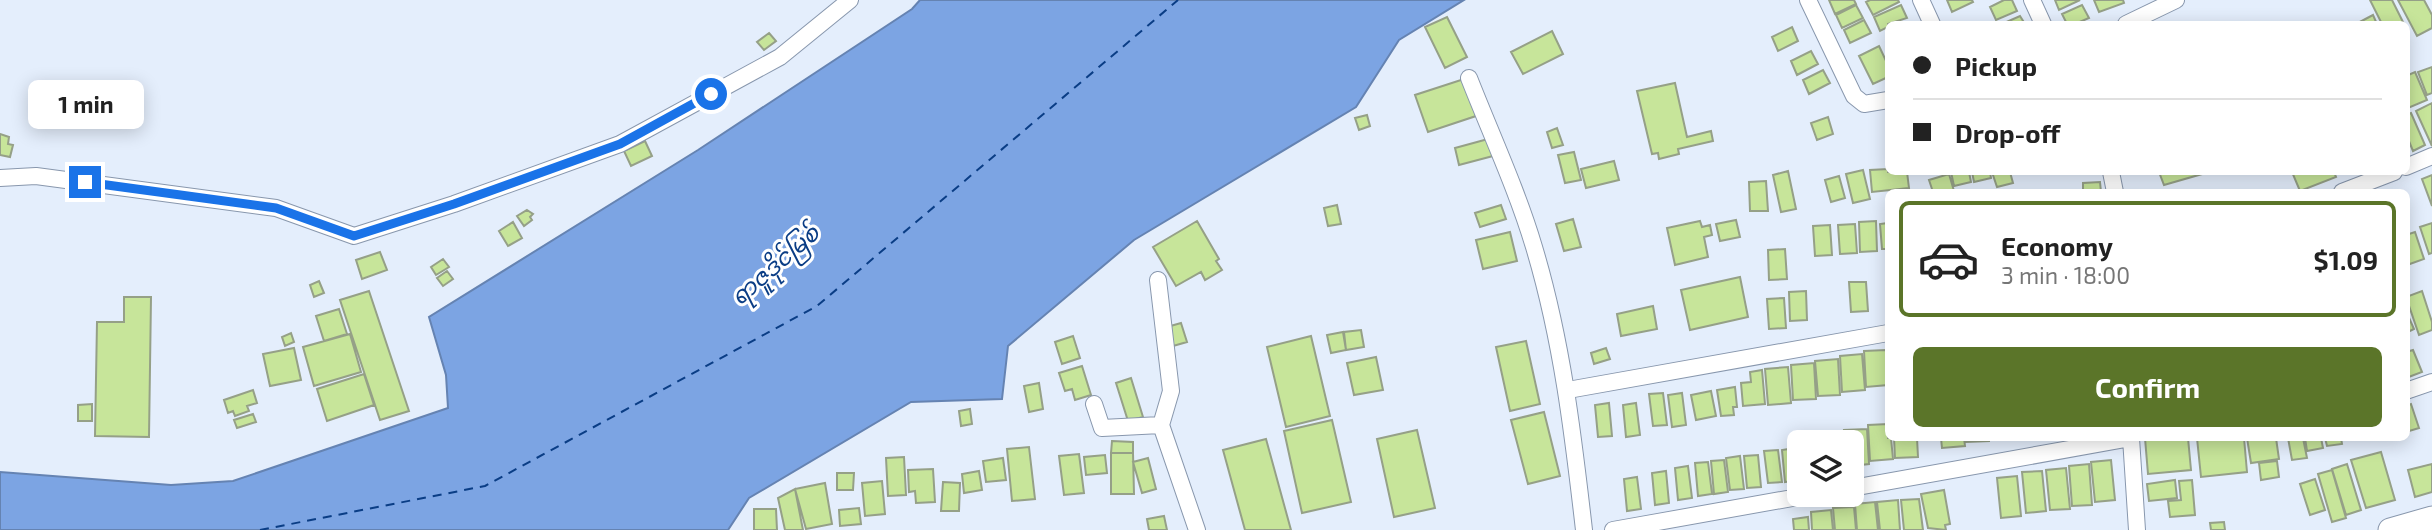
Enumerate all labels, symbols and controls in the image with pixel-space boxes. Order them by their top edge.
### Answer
text: Pickup [1955,50,2037,81]
route start [695,78,727,110]
callout: 1 min [27,80,143,130]
text: 1 min [58,90,114,118]
text: Drop-off [1955,117,2060,148]
route end [69,166,101,198]
water label: ရာဇူဒိုင်မြစ် [724,217,829,315]
icon: car [1917,228,1980,291]
text: Economy [2001,230,2113,261]
text: $1.09 [2314,244,2378,275]
text: 3 min · 18:00 [2001,261,2130,289]
button: Confirm [1913,347,2382,427]
map controls [1787,430,1864,507]
button: layers [1787,430,1864,507]

